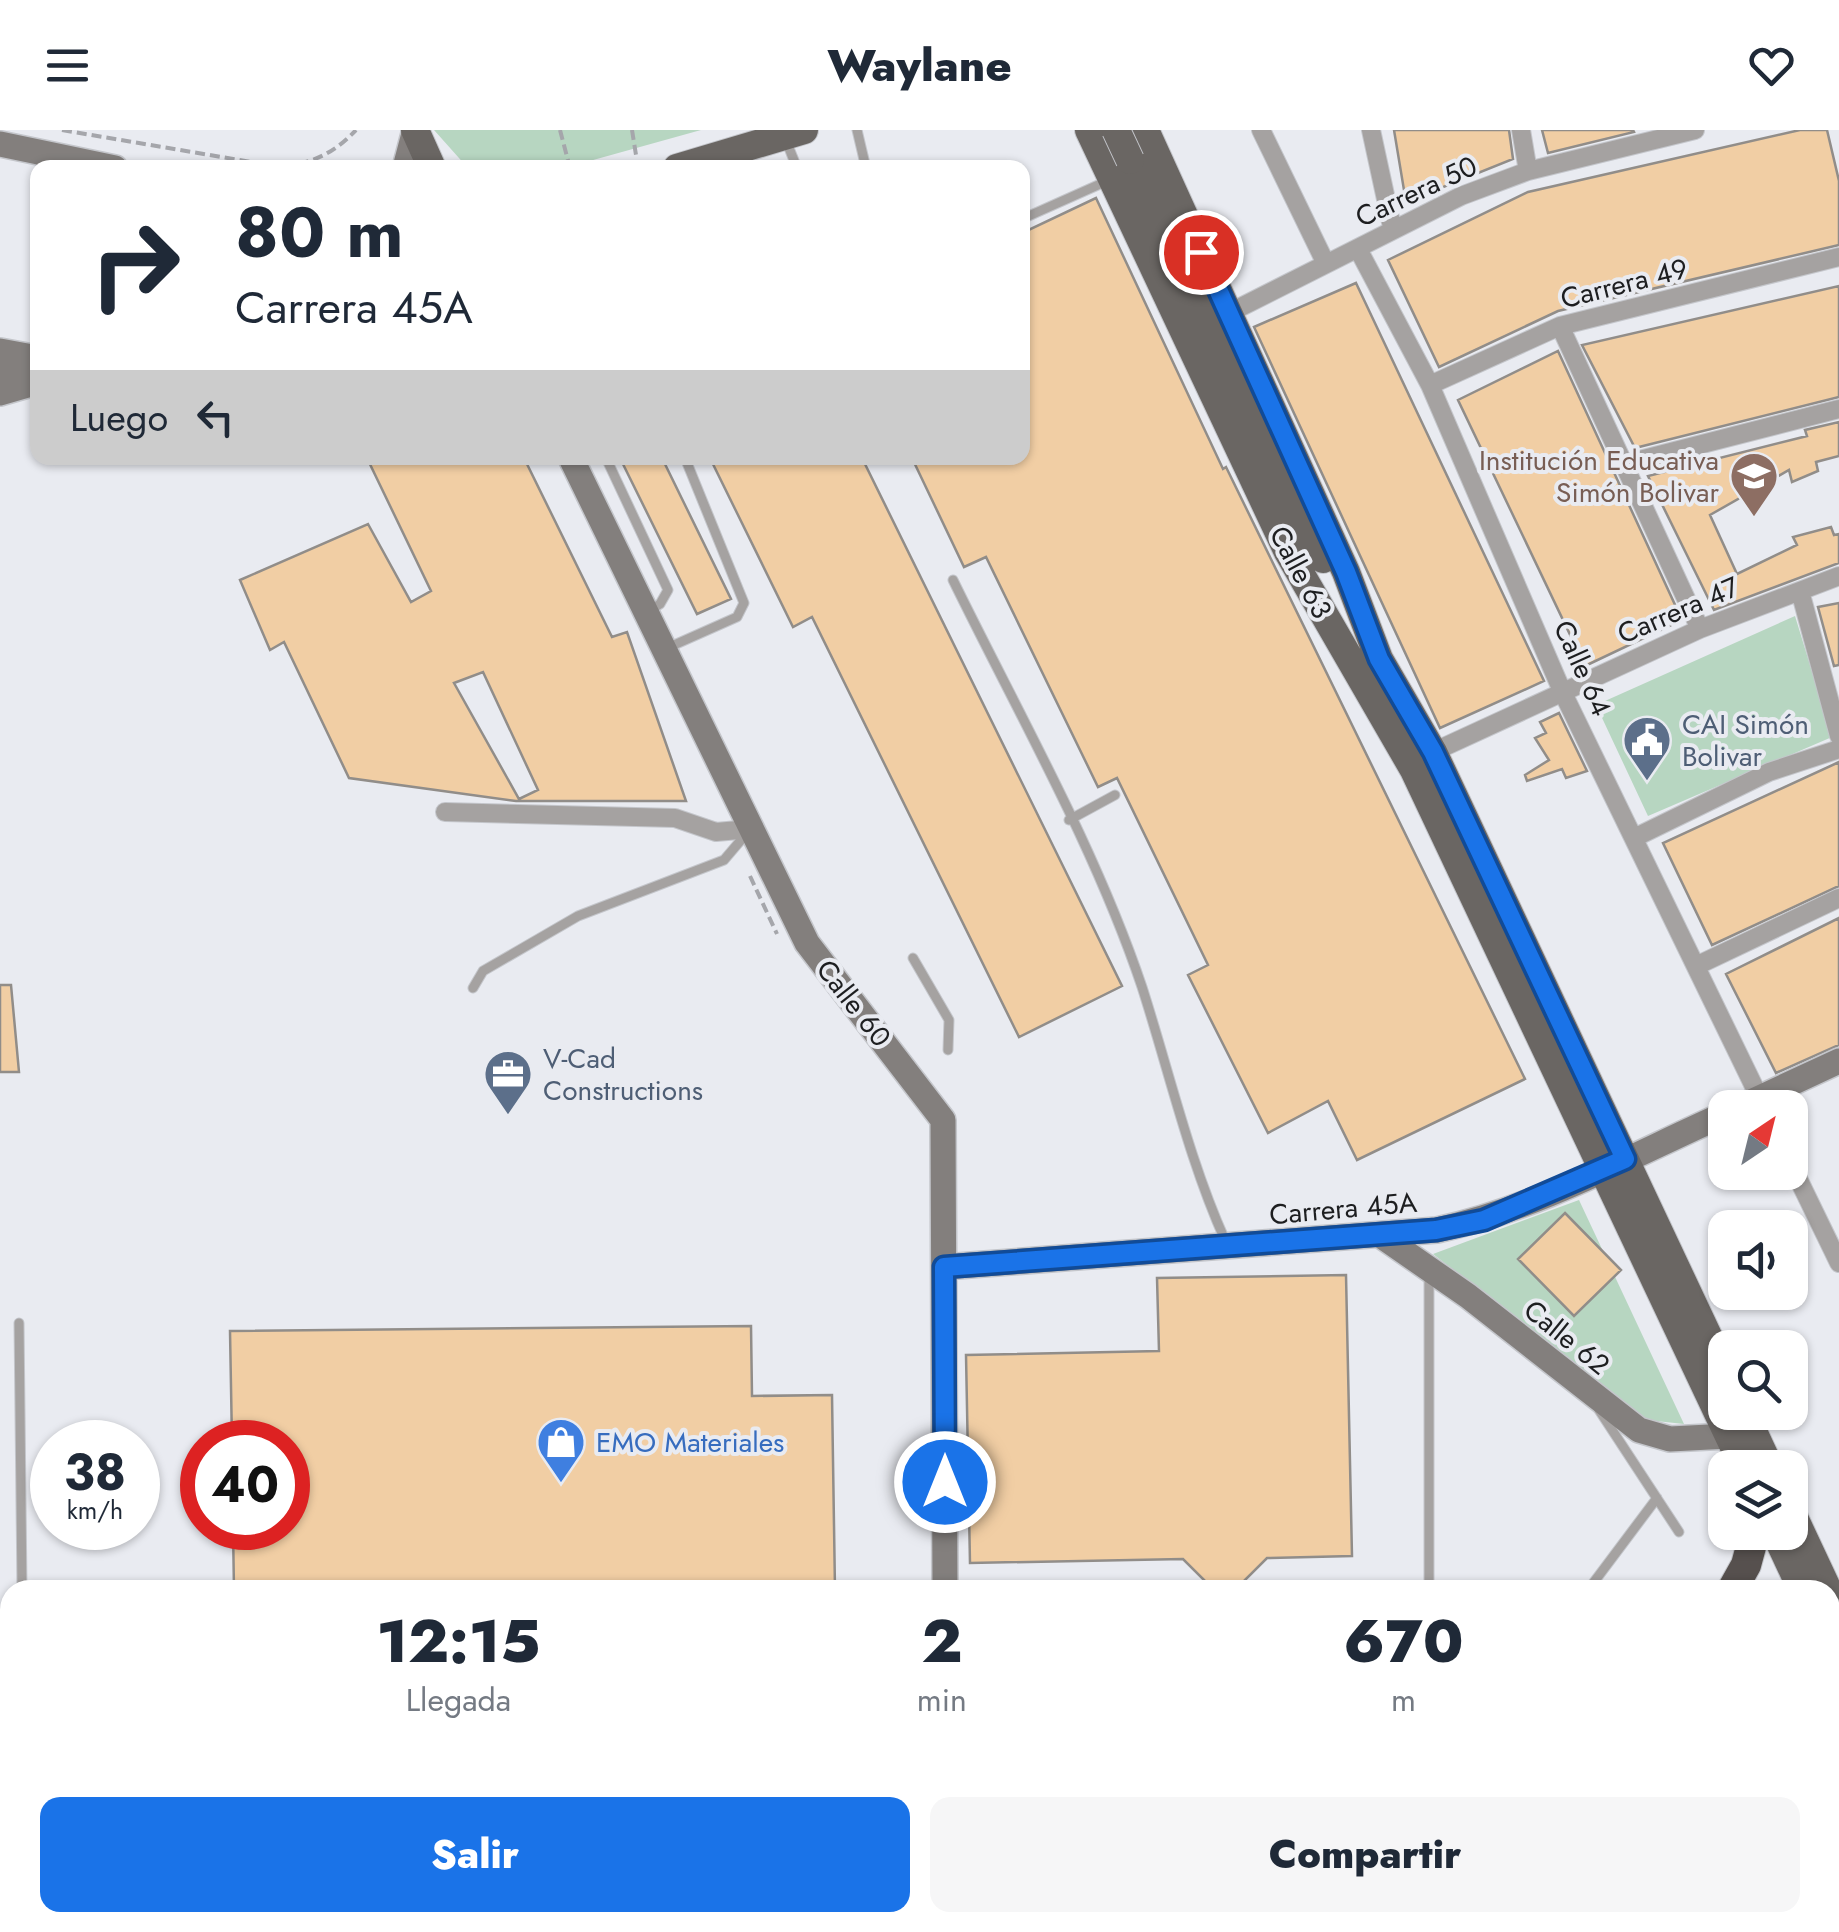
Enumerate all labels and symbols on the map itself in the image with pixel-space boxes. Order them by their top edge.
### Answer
street label: Carrera 50 [1349,145,1484,237]
pin [1159,210,1244,295]
street label: Carrera 49 [1556,248,1692,319]
place label: Institución Educativa Simón Bolivar [1479,440,1719,513]
school or university icon: Institución Educativa Simón Bolivar [1728,450,1780,518]
street label: Calle 63 [1259,519,1342,626]
street label: Carrera 47 [1611,566,1746,654]
street label: Calle 64 [1543,614,1622,723]
place label: CAI Simón Bolivar [1682,704,1809,777]
public building icon: CAI Simón Bolivar [1621,714,1673,782]
street label: Calle 60 [806,951,901,1056]
place label: V-Cad Constructions [543,1038,703,1111]
office icon: V-Cad Constructions [482,1048,534,1116]
north arrow [1708,1090,1808,1190]
street label: Carrera 45A [1268,1182,1419,1235]
street label: Calle 62 [1515,1290,1619,1385]
shop icon: EMO Materiales [535,1416,587,1484]
speed limit sign: 40 [180,1420,310,1550]
place label: EMO Materiales [596,1422,784,1463]
position arrow [893,1430,997,1534]

